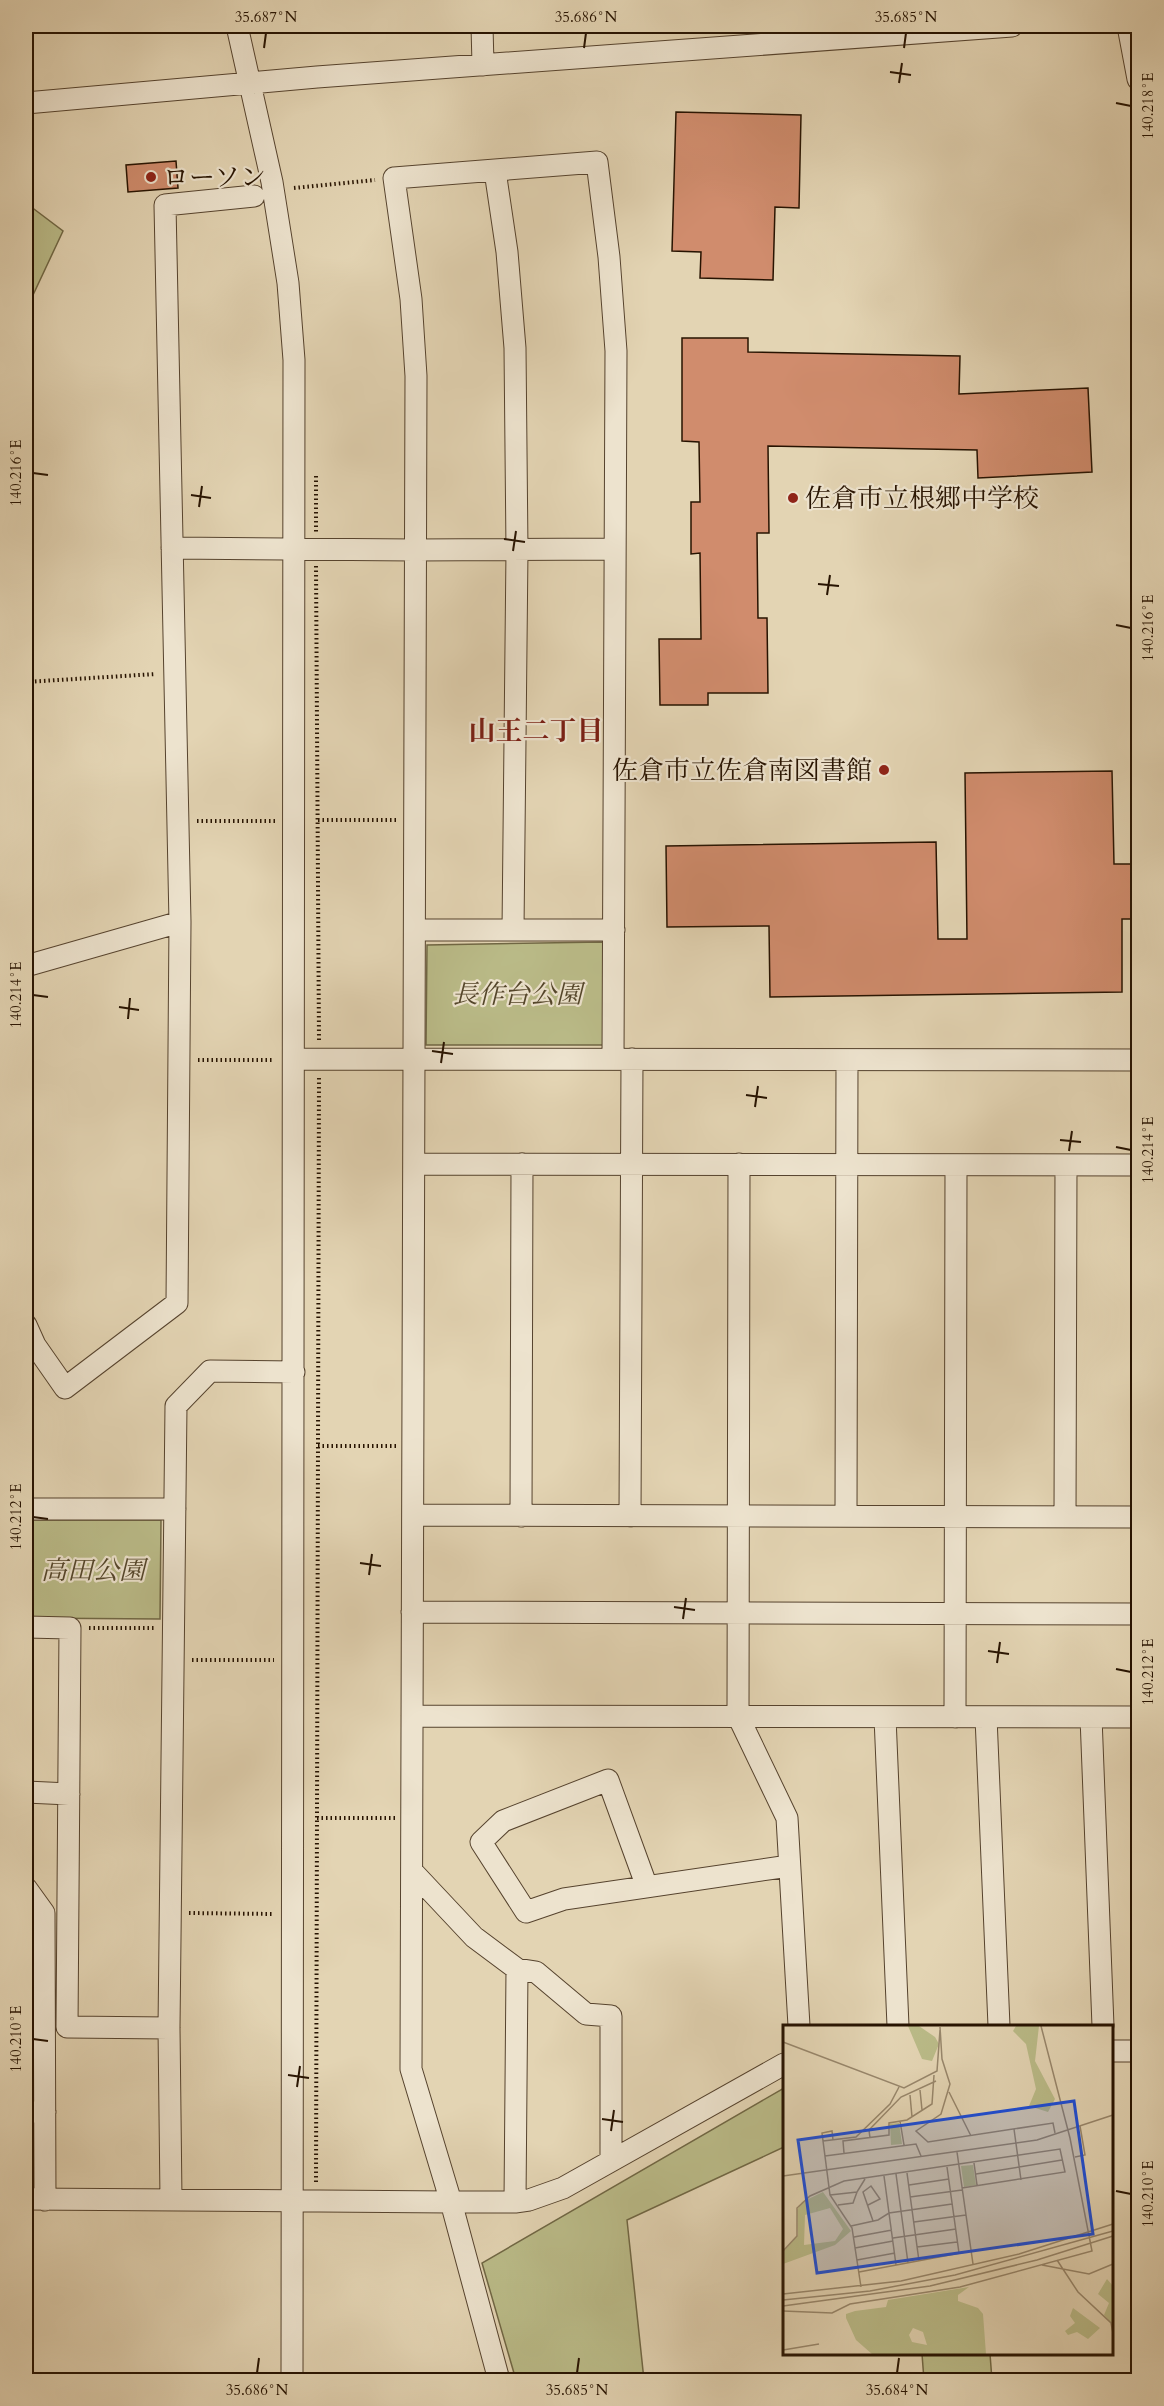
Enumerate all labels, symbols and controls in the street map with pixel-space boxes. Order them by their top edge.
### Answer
text: 35.687°N [235,7,298,27]
text: 35.686°N [555,7,618,27]
text: 35.685°N [875,7,938,27]
text: 140.218°E [1138,73,1158,139]
place label: ローソン [163,160,266,195]
marker: ローソン [144,170,158,184]
text: 140.216°E [6,440,26,506]
place label: 佐倉市立根郷中学校 [805,481,1039,516]
marker: 佐倉市立根郷中学校 [786,491,800,505]
text: 140.216°E [1138,595,1158,661]
district label: 山王二丁目 [469,713,604,750]
place label: 佐倉市立佐倉南図書館 [612,753,872,788]
marker: 佐倉市立佐倉南図書館 [877,763,891,777]
text: 140.214°E [6,962,26,1028]
park label: 長作台公園 [452,977,586,1012]
text: 140.214°E [1138,1117,1158,1183]
text: 140.212°E [6,1484,26,1550]
park label: 高田公園 [41,1553,149,1588]
text: 140.212°E [1138,1639,1158,1705]
text: 140.210°E [6,2006,26,2072]
inset map [783,2025,1113,2355]
text: 140.210°E [1138,2161,1158,2227]
text: 35.686°N [226,2380,289,2400]
text: 35.685°N [546,2380,609,2400]
text: 35.684°N [866,2380,929,2400]

